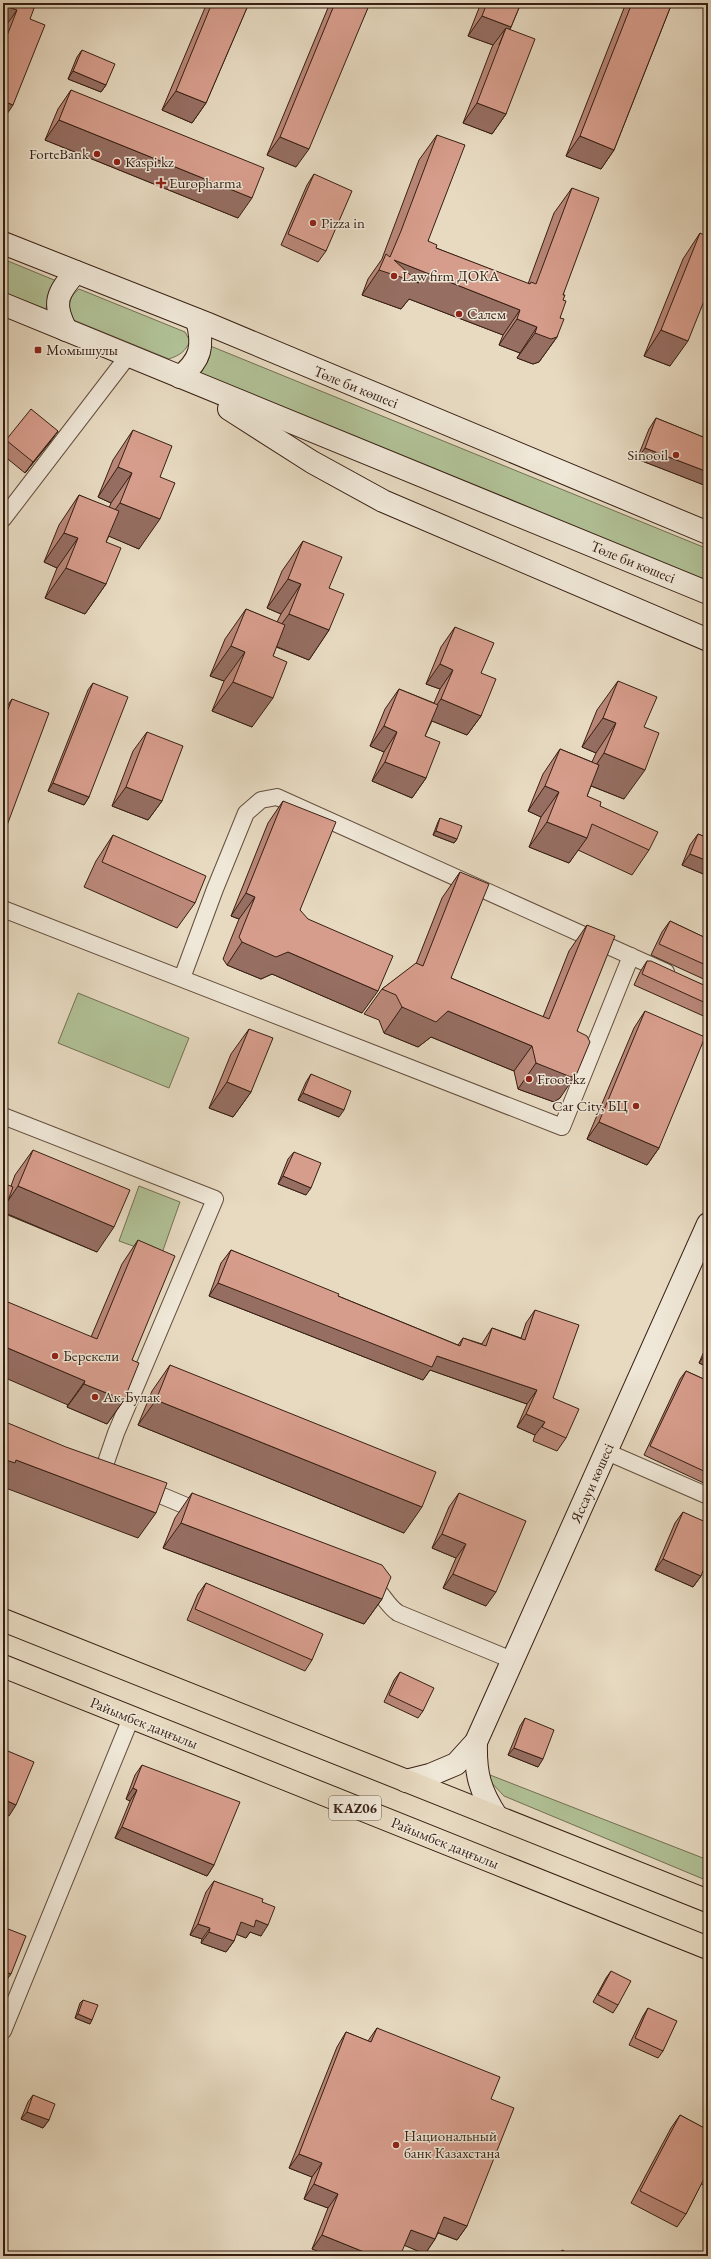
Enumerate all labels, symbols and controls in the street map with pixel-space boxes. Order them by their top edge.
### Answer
place label: ForteBank [29,144,90,163]
marker: ForteBank [92,149,102,159]
place label: Kaspi.kz [125,152,174,171]
marker: Kaspi.kz [112,157,122,167]
place label: Europharma [169,173,242,192]
marker: Europharma [156,178,166,188]
place label: Pizza in [321,213,365,232]
marker: Pizza in [308,218,318,228]
place label: Law firm ДОКА [402,266,500,285]
marker: Law firm ДОКА [389,271,399,281]
place label: Салем [467,304,507,323]
marker: Салем [454,309,464,319]
place label: Момышулы [46,340,118,359]
marker: Момышулы [33,345,43,355]
street label: Төле би көшесі [311,361,402,412]
place label: Sinooil [627,445,668,464]
marker: Sinooil [671,450,681,460]
street label: Төле би көшесі [588,536,679,587]
place label: Froot.kz [537,1069,586,1088]
marker: Froot.kz [524,1074,534,1084]
place label: Car City, БЦ [552,1096,628,1115]
marker: Car City, БЦ [631,1101,641,1111]
place label: Берекели [63,1346,119,1365]
marker: Берекели [50,1351,60,1361]
place label: Ак-Булак [102,1387,160,1406]
marker: Ак-Булак [90,1392,100,1402]
street label: Яссауи көшесі [565,1440,618,1527]
street label: Райымбек даңғылы [88,1692,201,1753]
road number: KАZ06 [329,1796,381,1820]
street label: Райымбек даңғылы [389,1812,502,1873]
place label: Национальный банк Казахстана [404,2126,500,2162]
marker: Национальный банк Казахстана [391,2140,401,2150]

